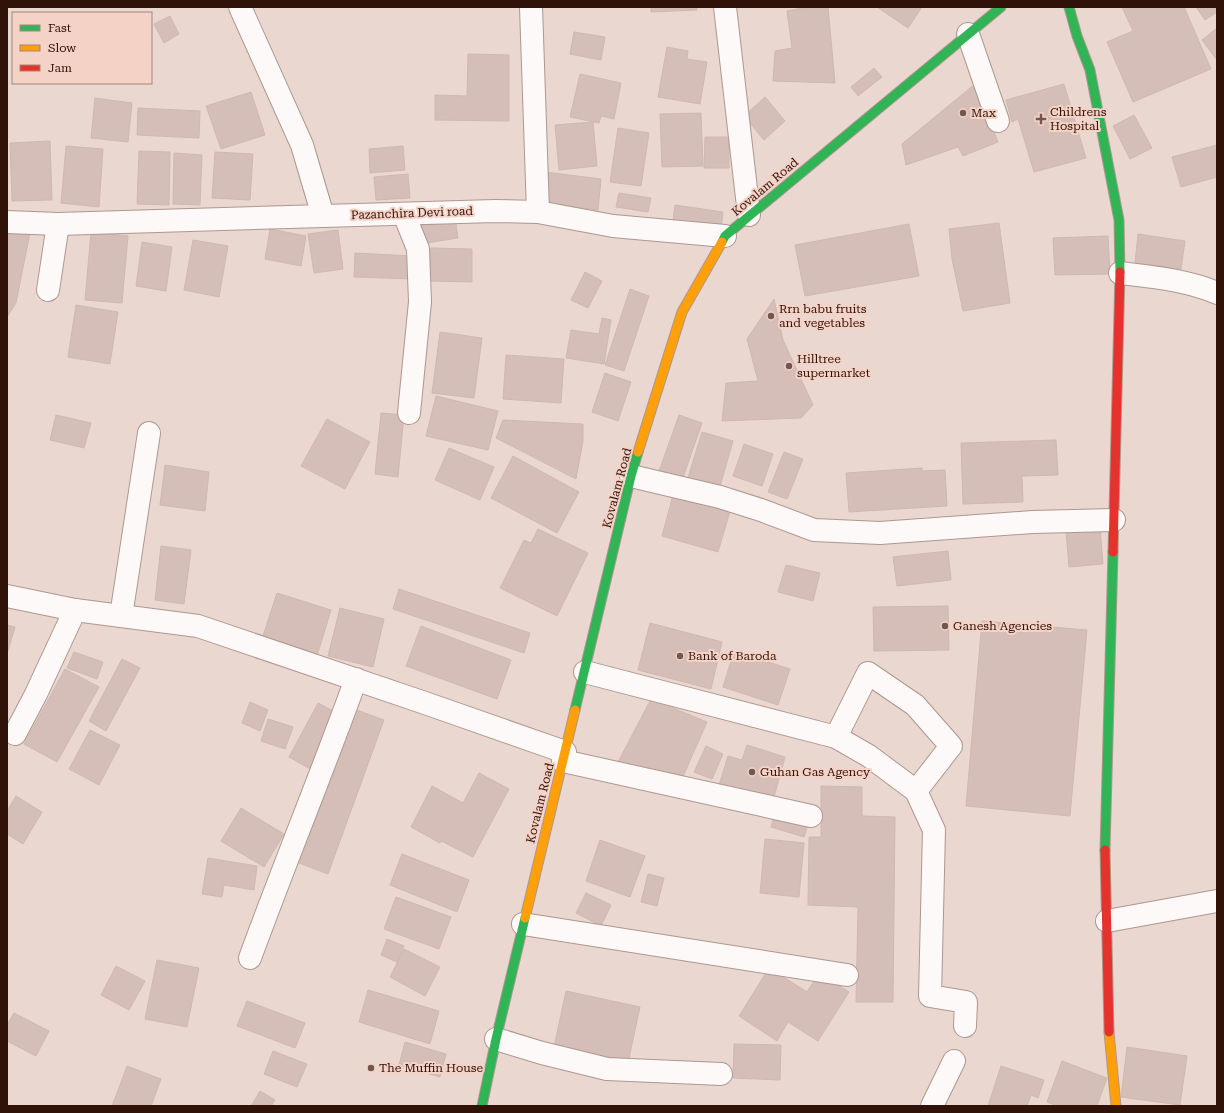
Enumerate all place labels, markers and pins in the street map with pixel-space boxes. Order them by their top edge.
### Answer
place label: Childrens Hospital [1050,105,1107,133]
place label: Max [971,106,996,120]
marker: Max [958,108,968,118]
marker: Childrens Hospital [1035,113,1047,125]
place label: Rrn babu fruits and vegetables [779,302,867,330]
marker: Rrn babu fruits and vegetables [766,311,776,321]
place label: Hilltree supermarket [797,352,871,380]
marker: Hilltree supermarket [784,361,794,371]
place label: Ganesh Agencies [953,619,1052,633]
marker: Ganesh Agencies [940,621,950,631]
place label: Bank of Baroda [688,649,777,663]
marker: Bank of Baroda [675,651,685,661]
place label: Guhan Gas Agency [760,765,871,779]
marker: Guhan Gas Agency [747,767,757,777]
place label: The Muffin House [379,1061,483,1075]
marker: The Muffin House [366,1063,376,1073]

